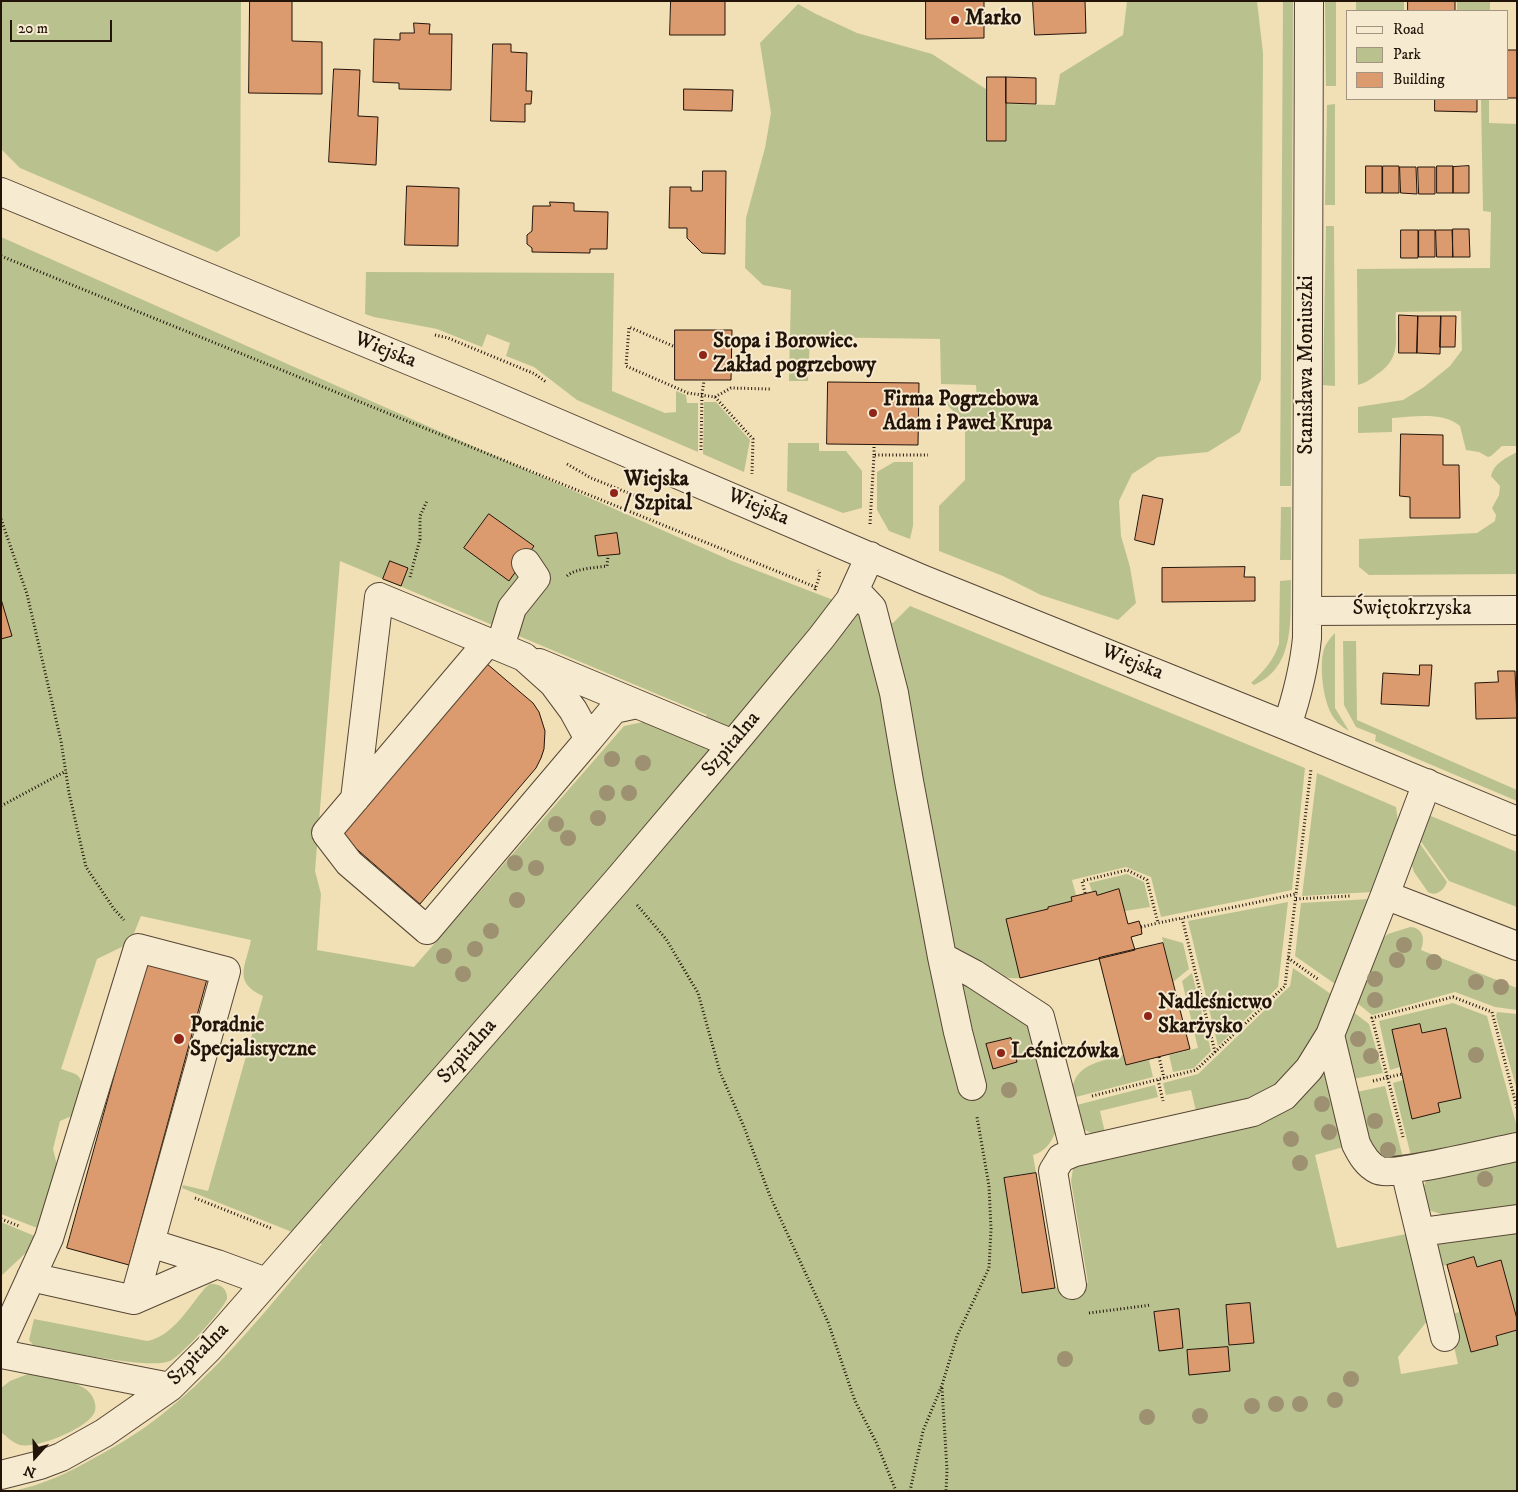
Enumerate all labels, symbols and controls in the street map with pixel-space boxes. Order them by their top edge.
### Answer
place label: Marko [965,7,1021,33]
scale bar [12,10,115,42]
legend [1346,10,1508,100]
marker: Marko [949,14,961,26]
text: 20 m [18,19,48,38]
text: Road [1393,20,1424,39]
text: Park [1393,45,1421,64]
text: Building [1393,70,1445,89]
street label: Stanisława Moniuszki [1295,275,1321,455]
street label: Wiejska [350,327,420,375]
place label: Stopa i Borowiec. Zakład pogrzebowy [713,330,876,380]
marker: Stopa i Borowiec. Zakład pogrzebowy [697,349,709,361]
place label: Firma Pogrzebowa Adam i Paweł Krupa [883,388,1052,438]
marker: Firma Pogrzebowa Adam i Paweł Krupa [867,407,879,419]
place label: Wiejska / Szpital [624,468,692,518]
street label: Wiejska [723,484,793,532]
marker: Wiejska / Szpital [608,487,620,499]
street label: Świętokrzyska [1353,597,1471,623]
street label: Wiejska [1097,639,1167,687]
street label: Szpitalna [697,707,767,783]
place label: Nadleśnictwo Skarżysko [1158,991,1272,1041]
marker: Nadleśnictwo Skarżysko [1142,1010,1154,1022]
place label: Poradnie Specjalistyczne [190,1014,316,1064]
street label: Szpitalna [433,1014,503,1090]
marker: Poradnie Specjalistyczne [172,1032,186,1046]
place label: Leśniczówka [1011,1040,1119,1066]
marker: Leśniczówka [995,1047,1007,1059]
street label: Szpitalna [163,1318,235,1392]
north arrow [10,1432,60,1482]
text: N [21,1461,38,1482]

